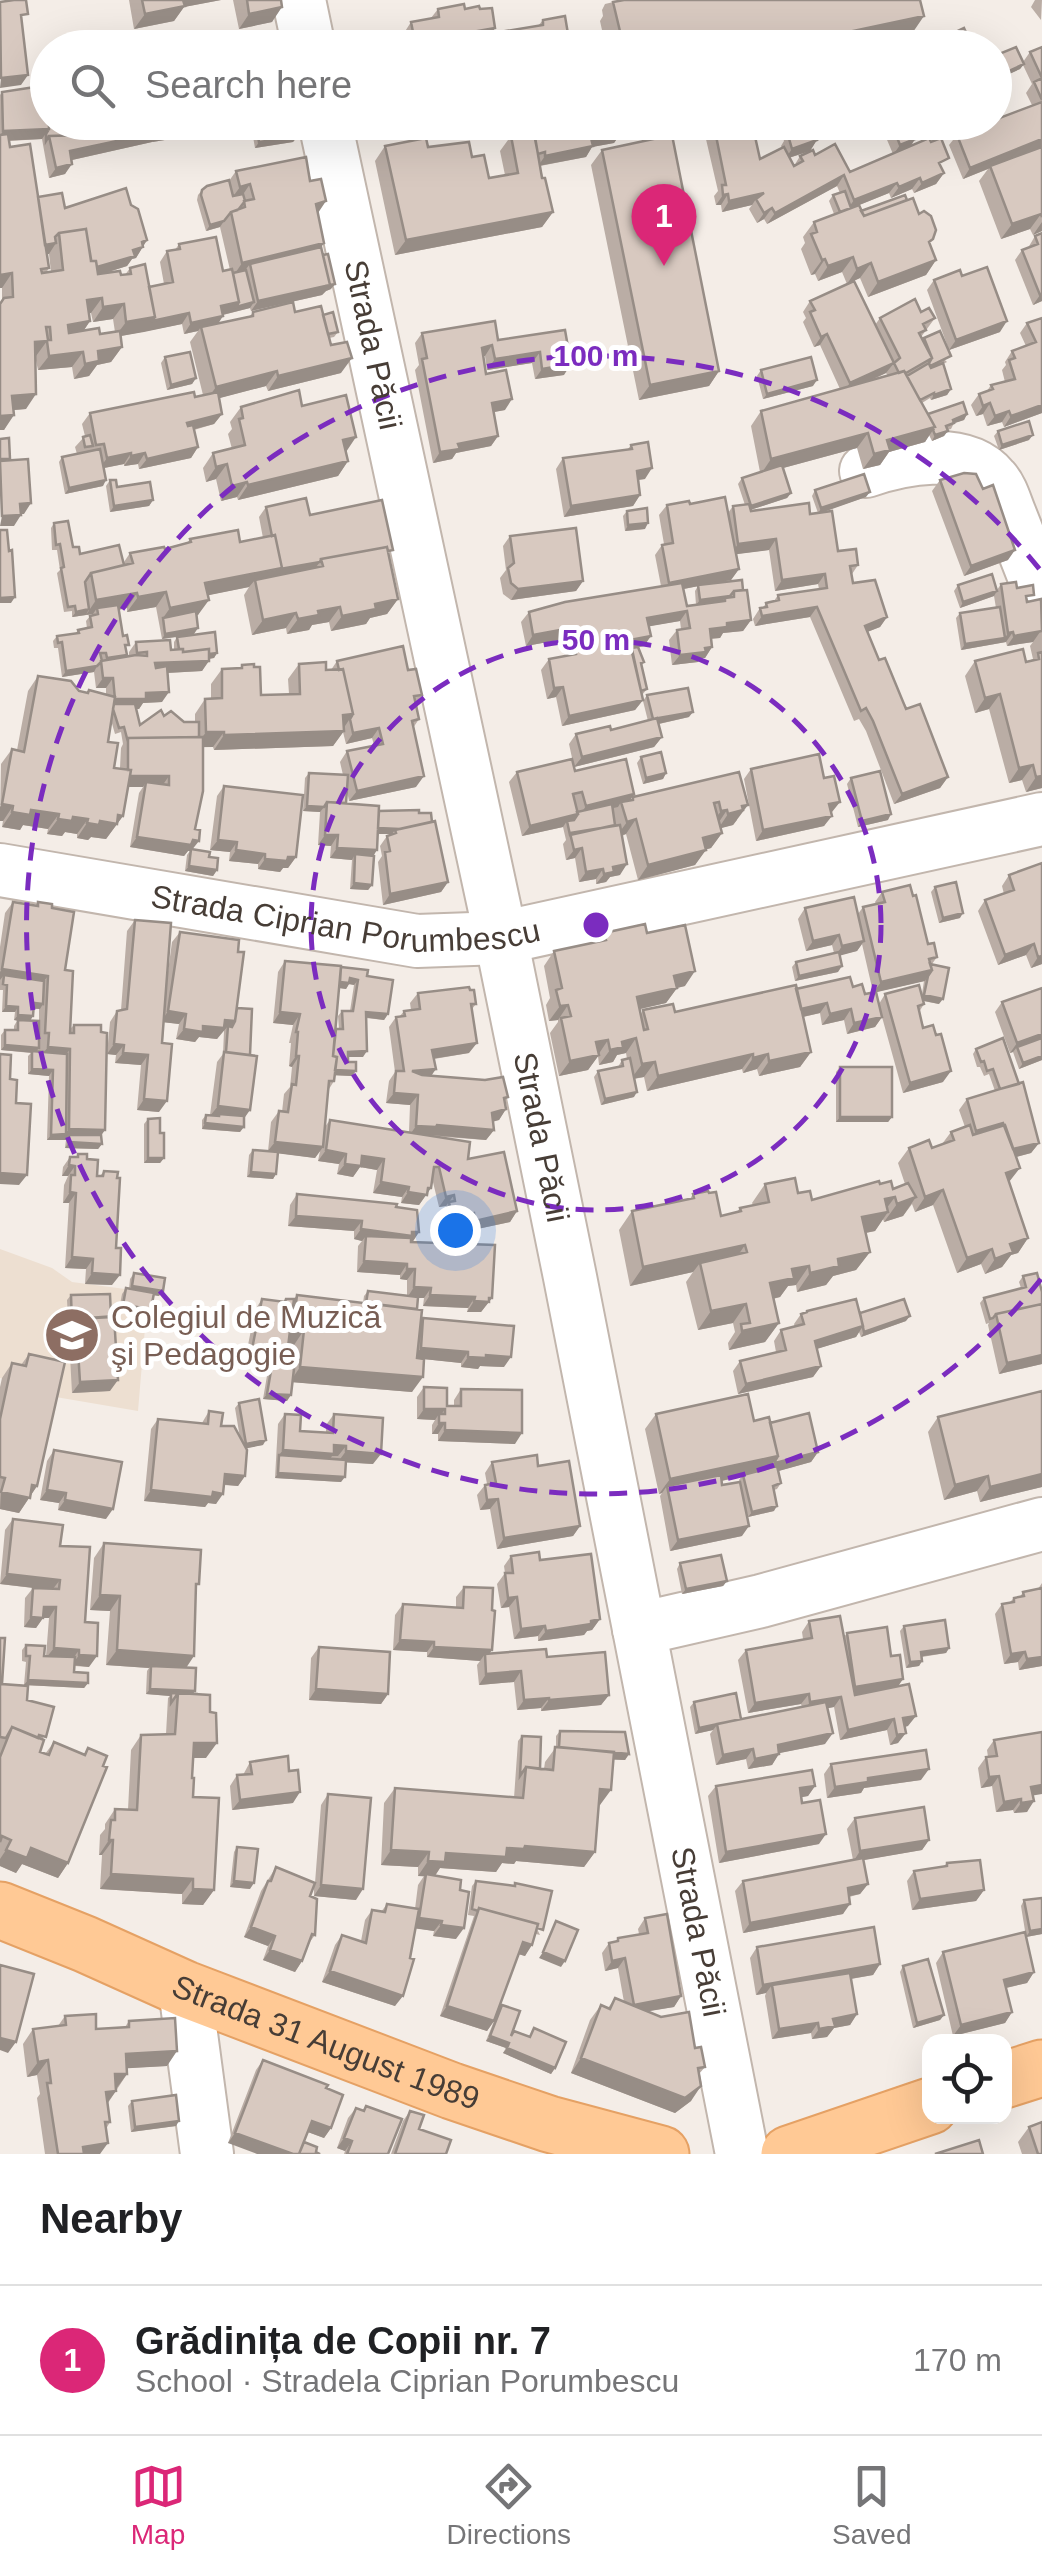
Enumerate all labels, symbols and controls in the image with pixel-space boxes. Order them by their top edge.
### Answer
search box [30,30,1012,140]
icon: search [65,58,120,113]
text: Search here [145,64,352,106]
pin: 1 [632,184,696,266]
street label: Strada Păcii [337,257,409,433]
text: 100 m [553,339,639,372]
text: 50 m [562,623,630,656]
street label: Strada Ciprian Porumbescu [148,878,543,959]
centre of rings [578,907,614,943]
street label: Strada Păcii [507,1049,576,1225]
your location [430,1205,481,1256]
place label: Colegiul de Muzică şi Pedagogie [111,1299,382,1372]
school or university icon: Colegiul de Muzică şi Pedagogie [42,1305,102,1365]
street label: Strada Păcii [664,1844,733,2020]
street label: Strada 31 August 1989 [167,1968,484,2117]
map controls [922,2034,1012,2124]
button: locate [922,2034,1012,2124]
text: Nearby [40,2195,182,2242]
text: Grădinița de Copii nr. 7 [135,2320,551,2362]
text: 1 [64,2342,81,2378]
text: 170 m [913,2342,1002,2378]
text: School · Stradela Ciprian Porumbescu [135,2363,679,2399]
tab: Map [131,2459,186,2551]
tab: Directions [447,2459,571,2551]
tab: Saved [832,2459,911,2551]

